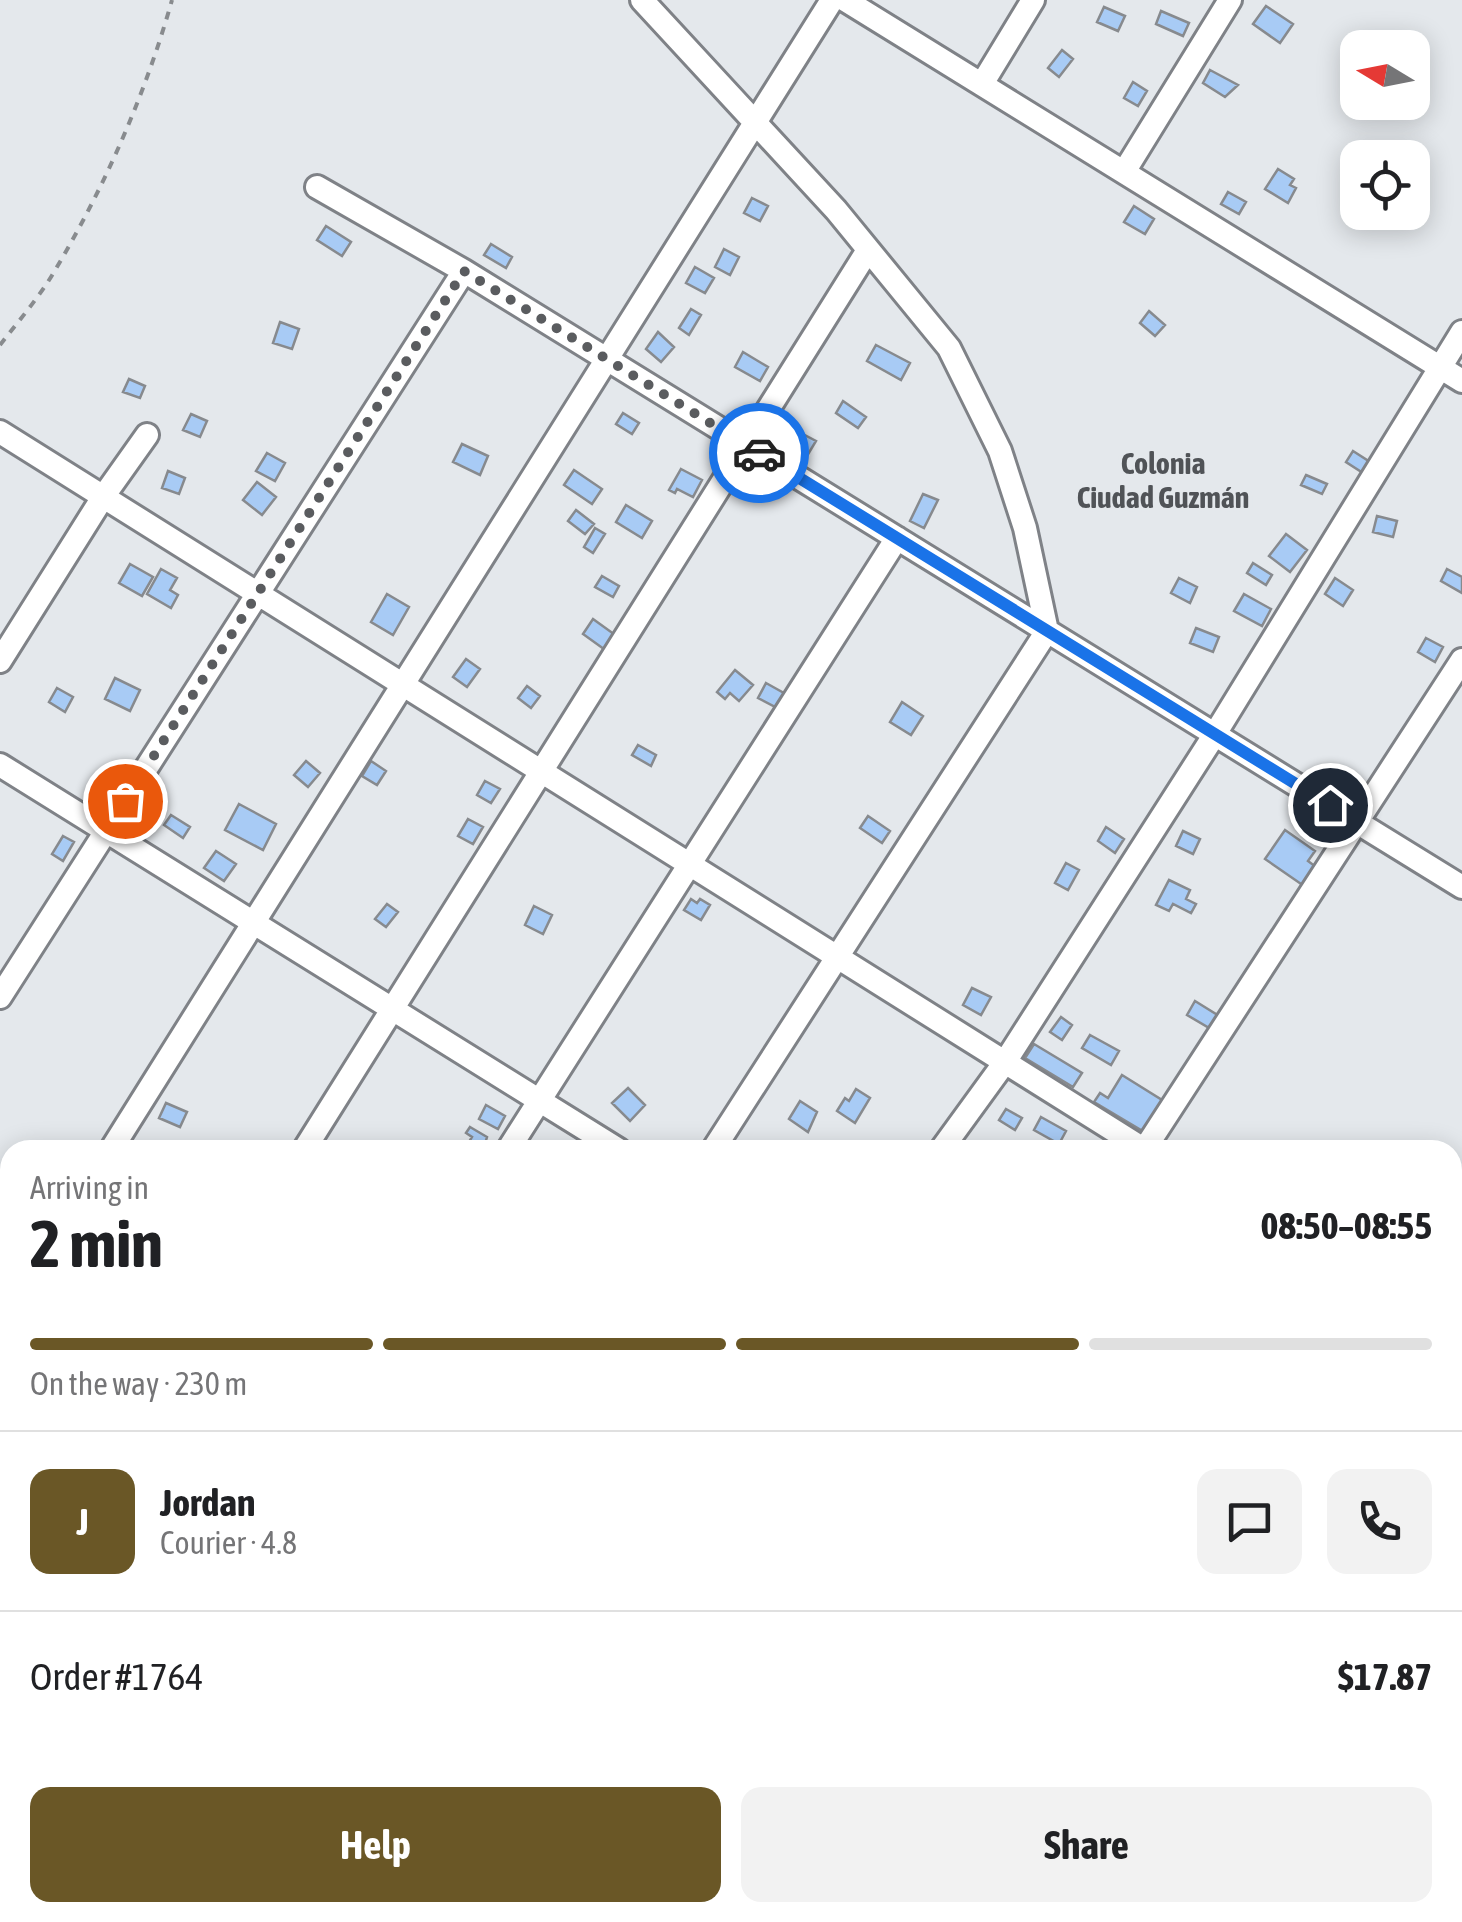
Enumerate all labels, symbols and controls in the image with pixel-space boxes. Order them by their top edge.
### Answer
north arrow [1340,30,1430,120]
map controls [1340,30,1430,230]
button: locate [1340,140,1430,230]
courier [709,403,809,503]
icon: car [732,426,787,481]
district label: Colonia Ciudad Guzmán [1077,446,1249,514]
pin [83,759,168,844]
pin [1288,763,1373,848]
icon: bag [98,774,153,829]
icon: home [1303,778,1358,833]
text: Arriving in [30,1169,149,1206]
text: 08:50–08:55 [1260,1204,1432,1247]
text: 2 min [30,1206,163,1281]
text: On the way · 230 m [30,1365,247,1402]
button: chat [1197,1469,1302,1574]
button: phone [1327,1469,1432,1574]
text: Jordan [160,1481,255,1524]
text: J [76,1500,89,1543]
text: Courier · 4.8 [160,1524,297,1561]
text: Order #1764 [30,1655,203,1698]
text: $17.87 [1338,1655,1432,1698]
button: Help [30,1787,721,1902]
button: Share [741,1787,1432,1902]

